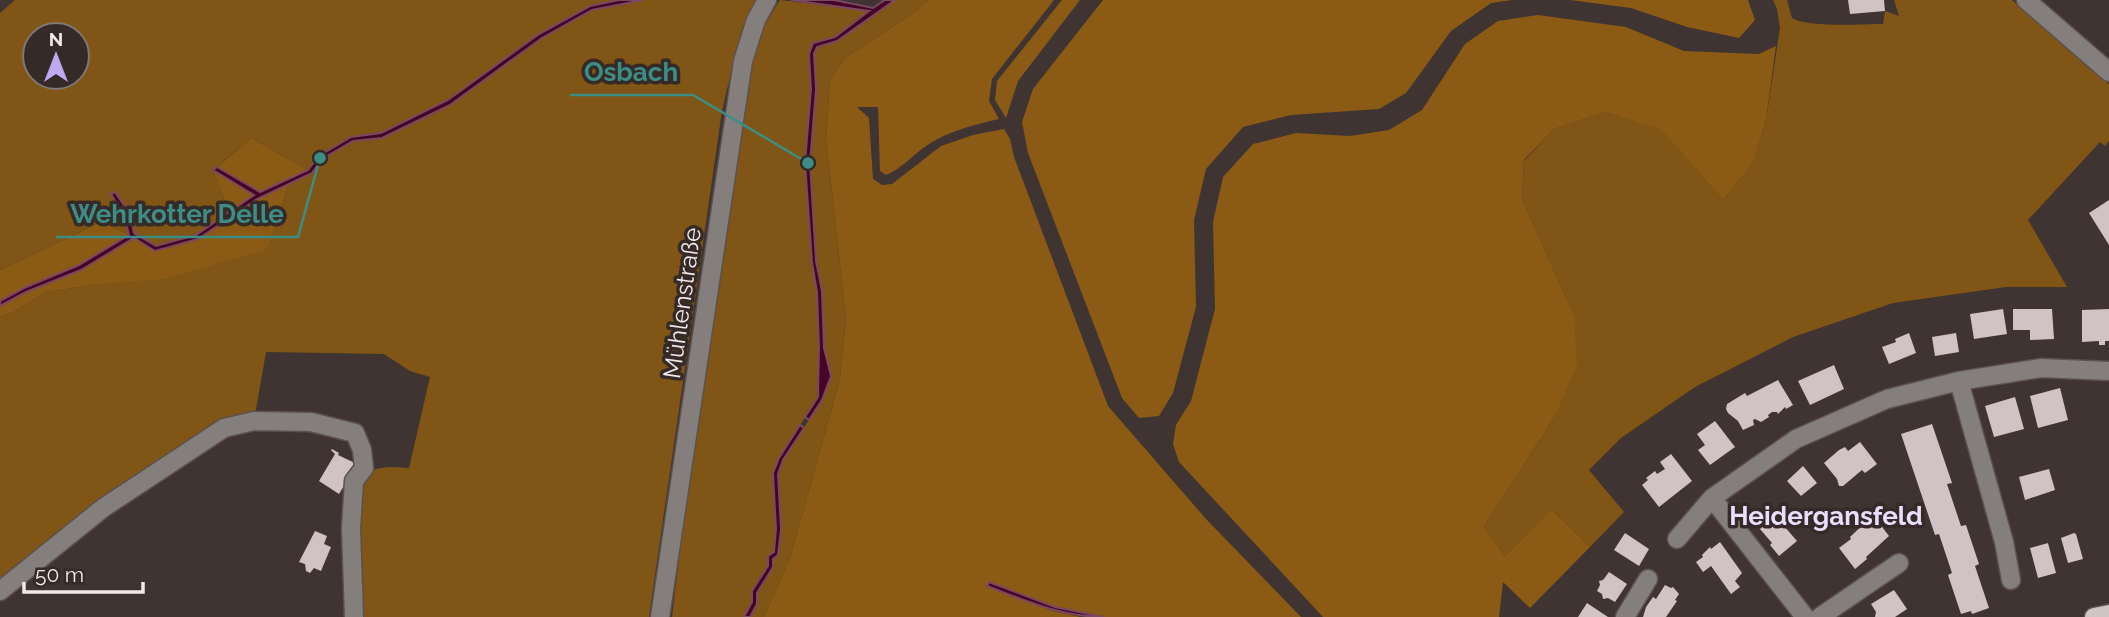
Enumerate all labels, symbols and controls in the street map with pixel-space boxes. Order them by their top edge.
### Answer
north arrow [21,21,91,91]
text: N [49,28,63,50]
callout: Osbach [570,48,693,95]
text: Osbach [584,57,678,87]
callout: Wehrkotter Delle [56,190,298,237]
text: Wehrkotter Delle [70,199,284,229]
street label: Mühlenstraße [657,226,707,380]
district label: Heidergansfeld [1729,501,1923,531]
scale bar [24,550,144,594]
text: 50 m [35,562,84,587]

